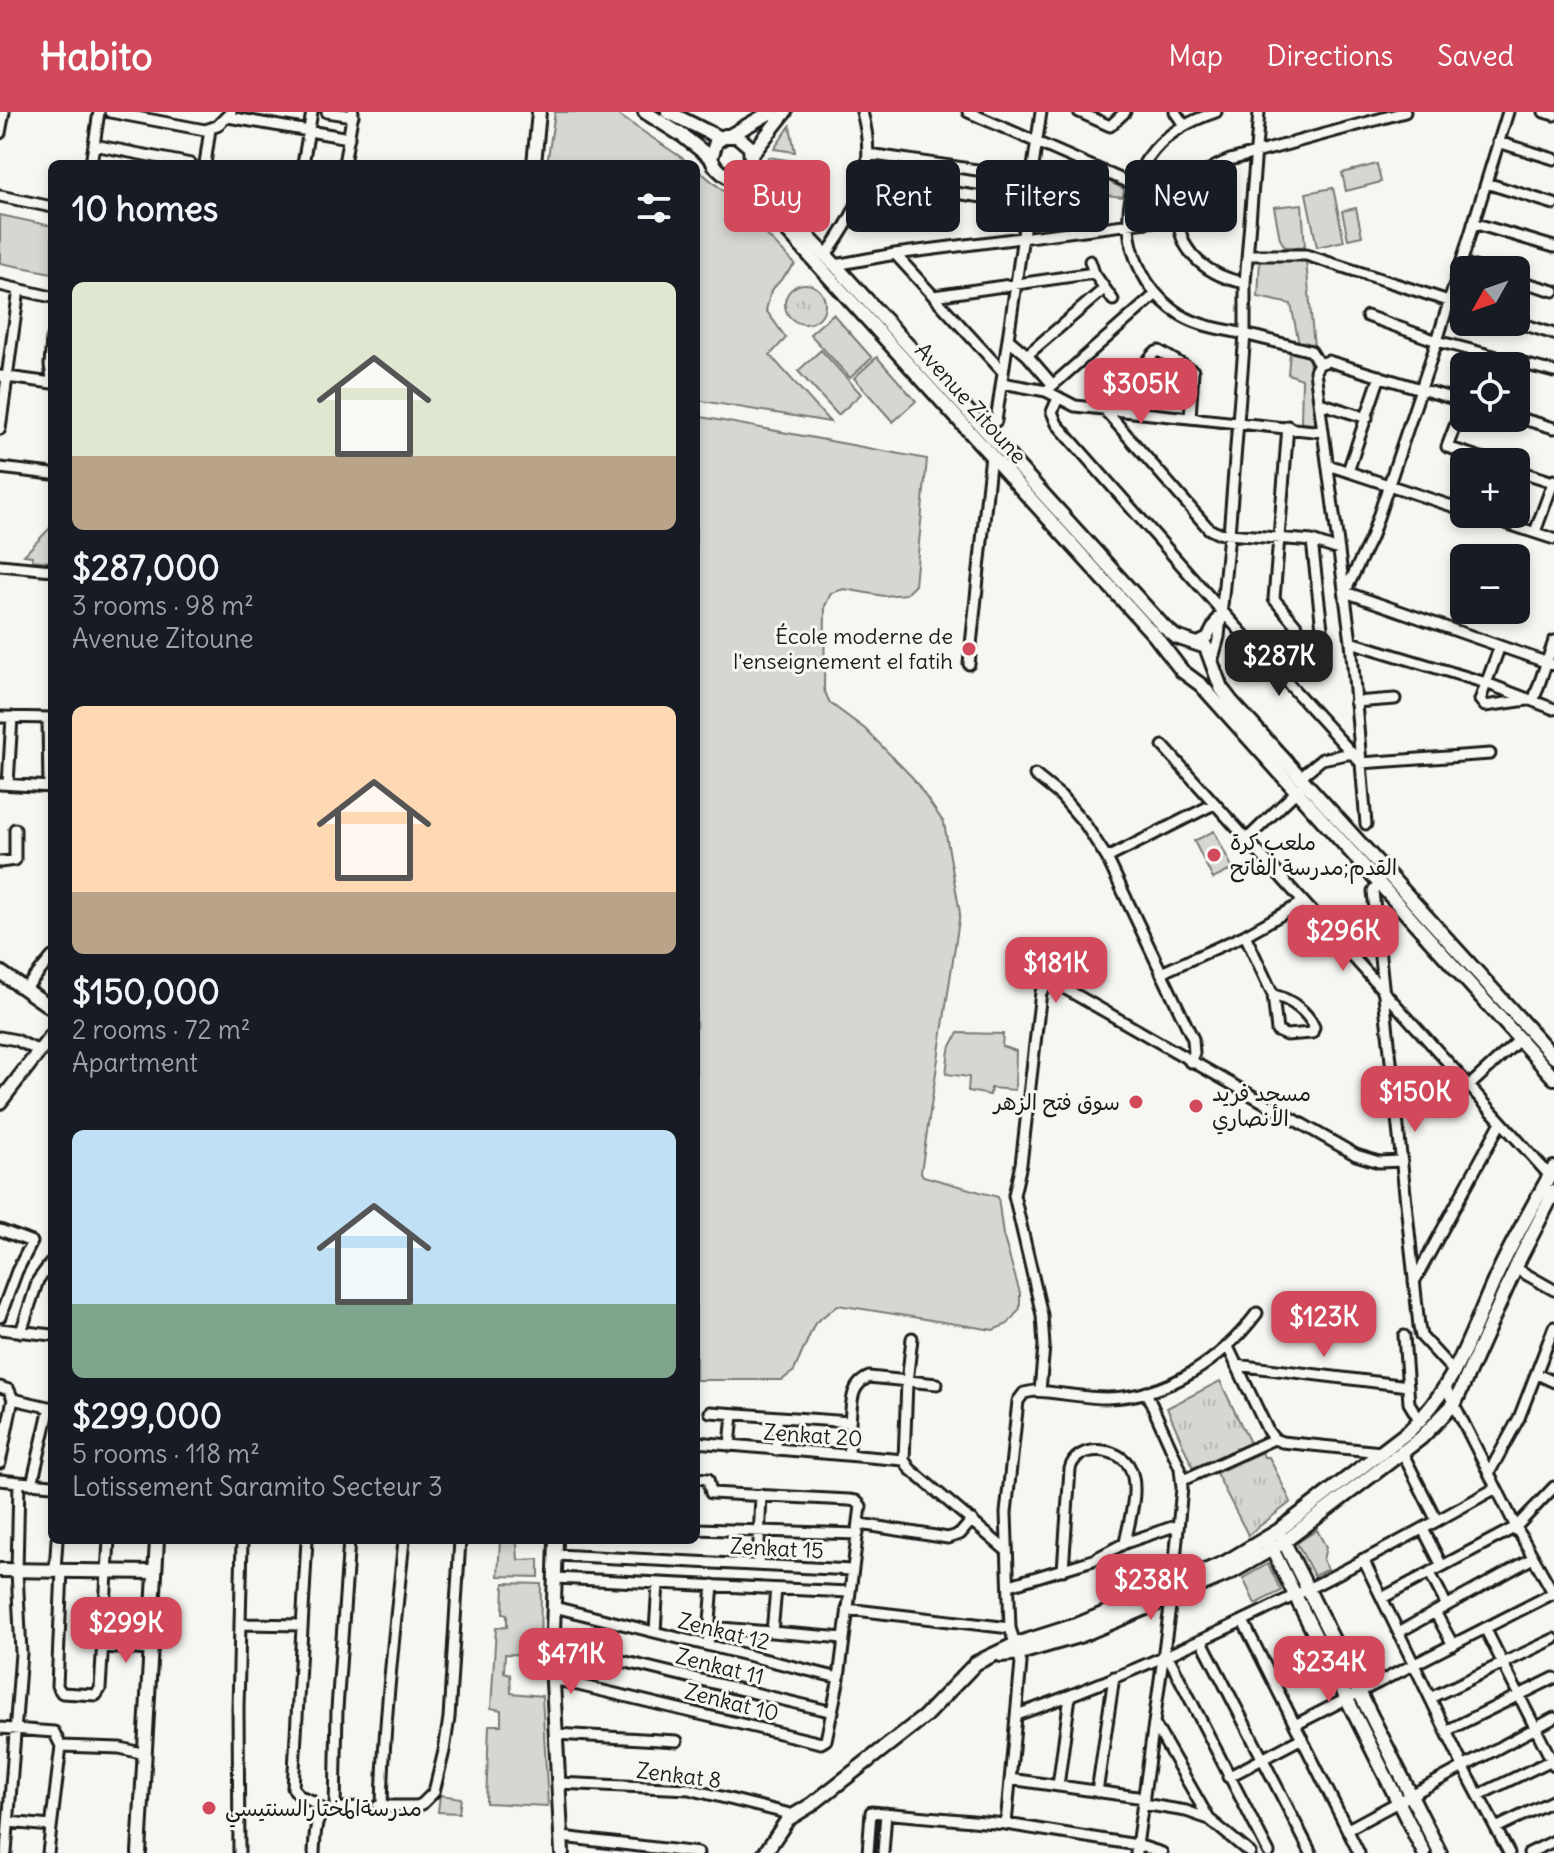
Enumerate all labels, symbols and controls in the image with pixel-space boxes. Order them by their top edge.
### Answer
text: Habito [40,33,153,80]
text: Map [1168,38,1223,74]
text: Directions [1267,38,1393,74]
text: Saved [1437,38,1514,74]
chip: Buy [724,160,830,232]
chip: Rent [846,160,960,232]
chip: Filters [976,160,1109,232]
chip: New [1125,160,1237,232]
icon: filters [632,186,676,230]
text: 10 homes [72,187,218,230]
north arrow [1450,256,1530,336]
map controls [1450,256,1530,624]
icon: home [302,334,446,478]
street label: Avenue Zitoune [909,337,1033,469]
button: locate [1450,352,1530,432]
pin: $305K [1085,358,1197,426]
text: $305K [1102,367,1180,400]
button: + [1450,448,1530,528]
button: − [1450,544,1530,624]
text: $287,000 [72,546,220,589]
text: 3 rooms · 98 m² [72,589,254,622]
text: Avenue Zitoune [72,622,254,655]
place label: École moderne de l'enseignement el fatih [733,622,953,675]
pin: $287K [1223,630,1335,698]
text: $287K [1243,639,1315,672]
marker: École moderne de l'enseignement el fatih [960,640,978,658]
icon: home [302,758,446,902]
place label: ملعب كرة القدم;مدرسة الفاتح [1230,828,1397,884]
marker: ملعب كرة القدم;مدرسة الفاتح [1205,846,1223,864]
pin: $296K [1287,905,1399,973]
text: $296K [1306,914,1380,947]
pin: $181K [1000,937,1112,1005]
text: $181K [1023,946,1089,979]
text: $150,000 [72,970,220,1013]
text: 2 rooms · 72 m² [72,1013,251,1046]
text: Apartment [72,1046,198,1079]
pin: $150K [1359,1066,1471,1134]
text: $150K [1379,1075,1451,1108]
place label: مسجد فريد الأنصاري [1212,1079,1311,1135]
place label: سوق فتح الزهر [992,1088,1120,1118]
marker: سوق فتح الزهر [1127,1093,1145,1111]
marker: مسجد فريد الأنصاري [1187,1097,1205,1115]
icon: home [302,1182,446,1326]
pin: $123K [1268,1291,1380,1359]
text: $123K [1289,1300,1359,1333]
text: $299,000 [72,1394,222,1437]
street label: Zenkat 20 [763,1418,863,1452]
text: 5 rooms · 118 m² [72,1437,260,1470]
text: Lotissement Saramito Secteur 3 [72,1470,443,1503]
street label: Zenkat 15 [729,1532,825,1564]
pin: $238K [1095,1554,1207,1622]
text: $238K [1114,1563,1188,1596]
pin: $299K [70,1597,182,1665]
text: $299K [89,1606,163,1639]
street label: Zenkat 12 [675,1606,773,1656]
pin: $471K [515,1628,627,1696]
pin: $234K [1273,1636,1385,1704]
text: $471K [537,1637,605,1670]
street label: Zenkat 11 [673,1642,767,1690]
text: $234K [1292,1645,1366,1678]
street label: Zenkat 10 [682,1677,782,1727]
street label: Zenkat 8 [635,1756,723,1794]
place label: مدرسةالمختارالسنتيسي [225,1794,422,1828]
marker: مدرسةالمختارالسنتيسي [200,1799,218,1817]

